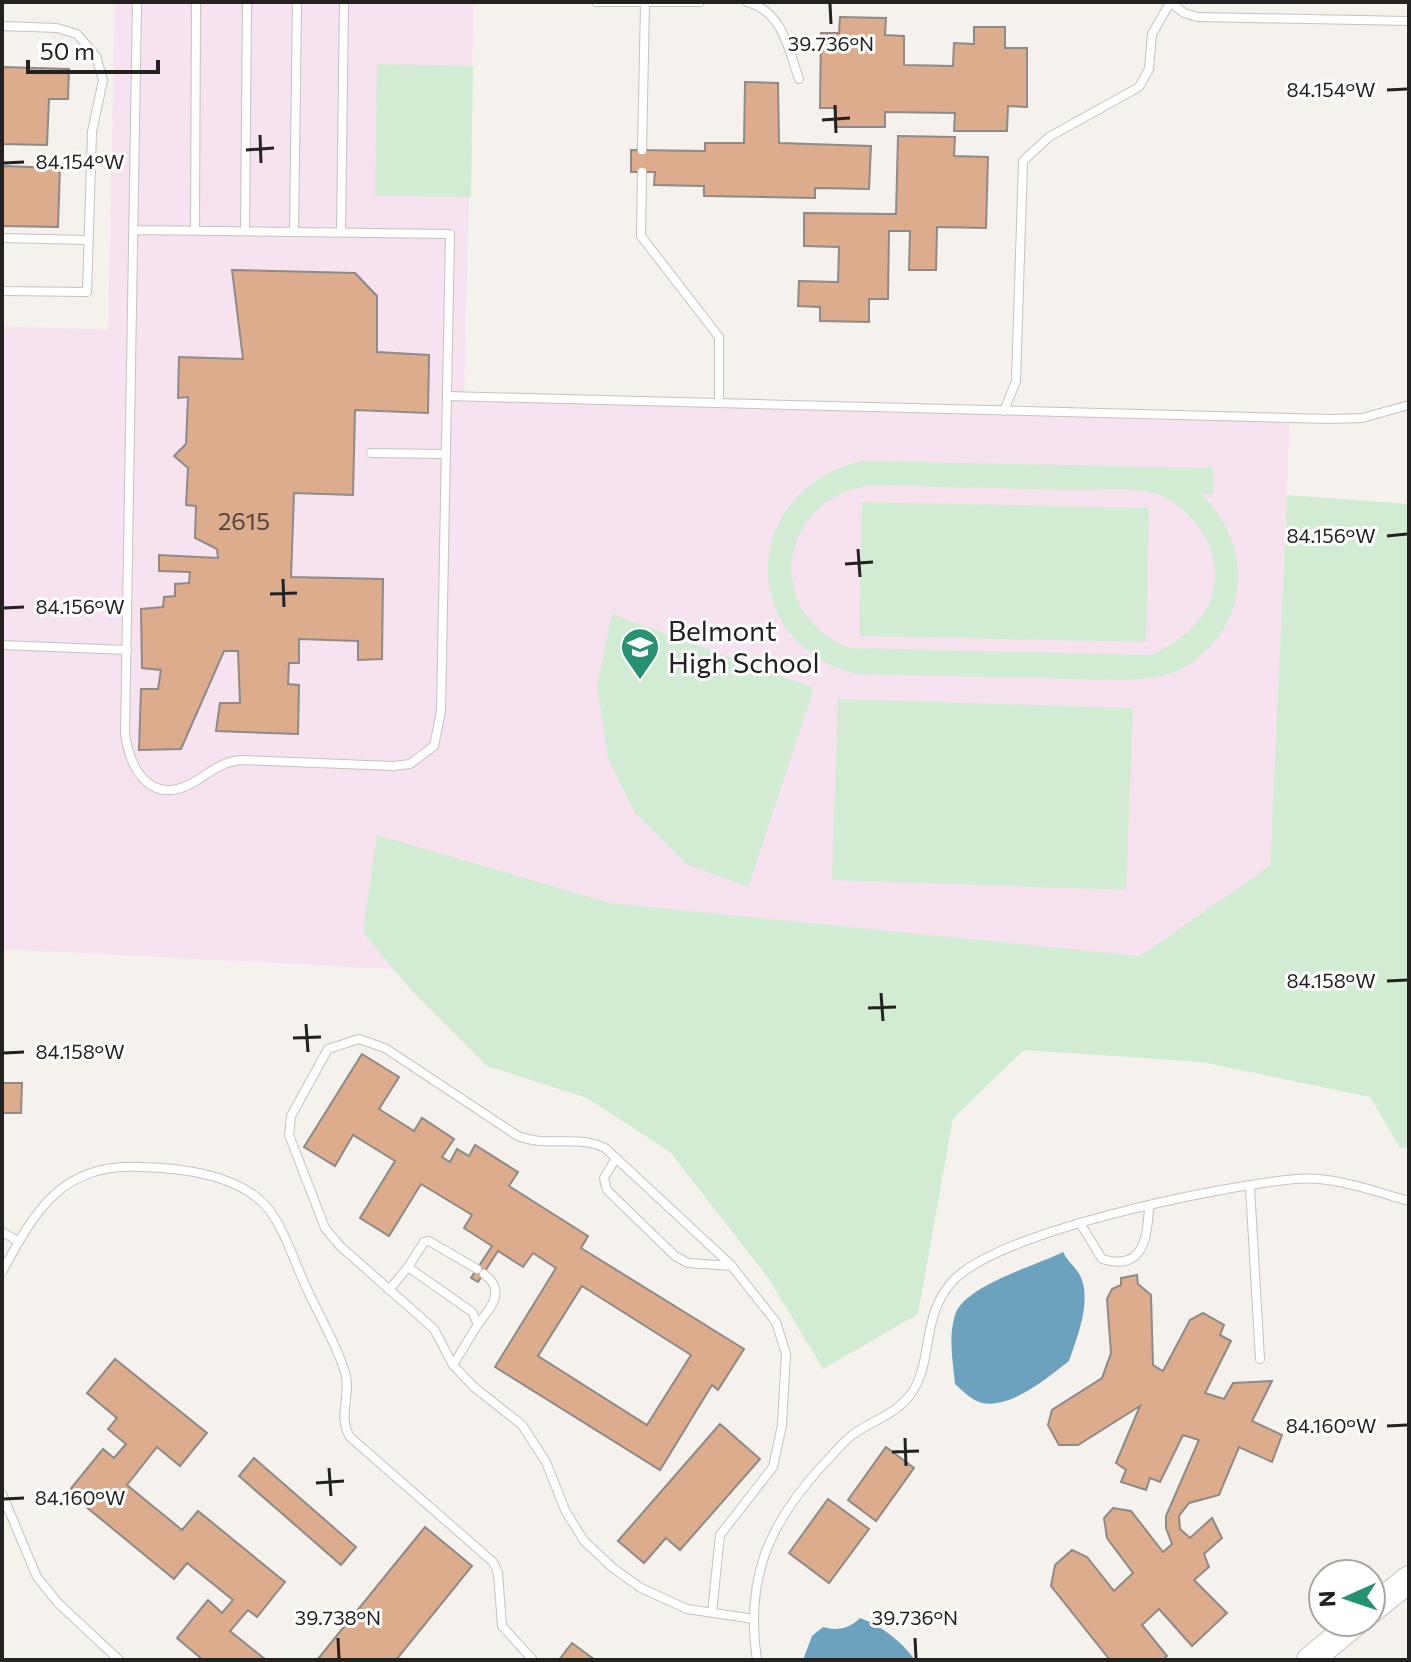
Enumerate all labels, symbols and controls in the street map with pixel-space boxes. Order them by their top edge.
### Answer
scale bar [28,24,158,74]
text: 39.736°N [788,31,874,55]
text: 50 m [40,36,95,65]
text: 84.154°W [1287,77,1375,101]
text: 84.154°W [36,149,124,173]
house number: 2615 [218,506,270,535]
text: 84.156°W [1286,523,1376,547]
text: 84.156°W [35,594,125,618]
place label: Belmont High School [668,613,820,679]
school or university icon: Belmont High School [619,626,661,681]
text: 84.158°W [1286,968,1376,992]
text: 84.158°W [35,1039,125,1063]
text: 84.160°W [1286,1413,1376,1437]
text: 84.160°W [35,1485,125,1509]
north arrow [1307,1558,1387,1638]
text: N [1313,1590,1340,1608]
text: 39.738°N [295,1605,381,1629]
text: 39.736°N [872,1605,958,1629]

